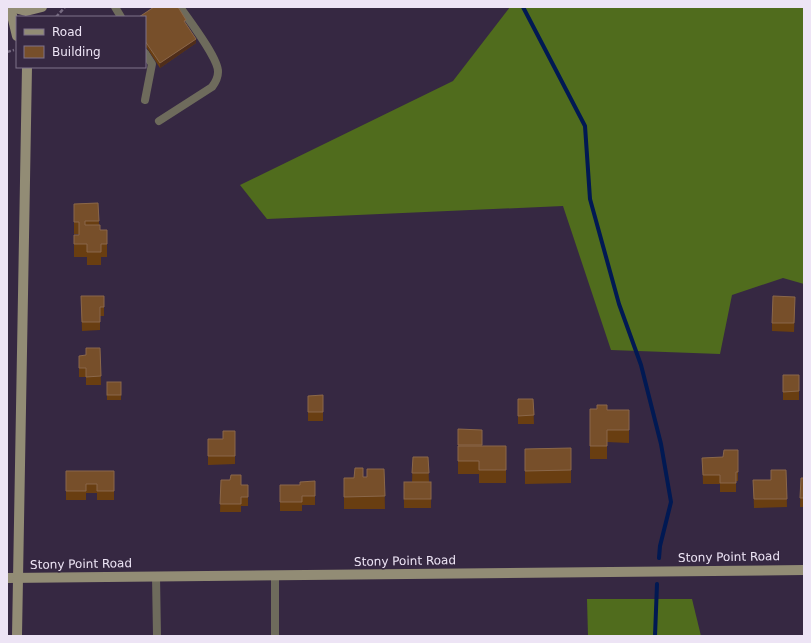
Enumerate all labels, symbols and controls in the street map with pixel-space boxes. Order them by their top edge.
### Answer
legend [16,16,146,68]
text: Road [52,25,82,39]
text: Building [52,45,101,59]
street label: Stony Point Road [678,549,780,565]
street label: Stony Point Road [354,553,456,569]
street label: Stony Point Road [30,556,132,572]

